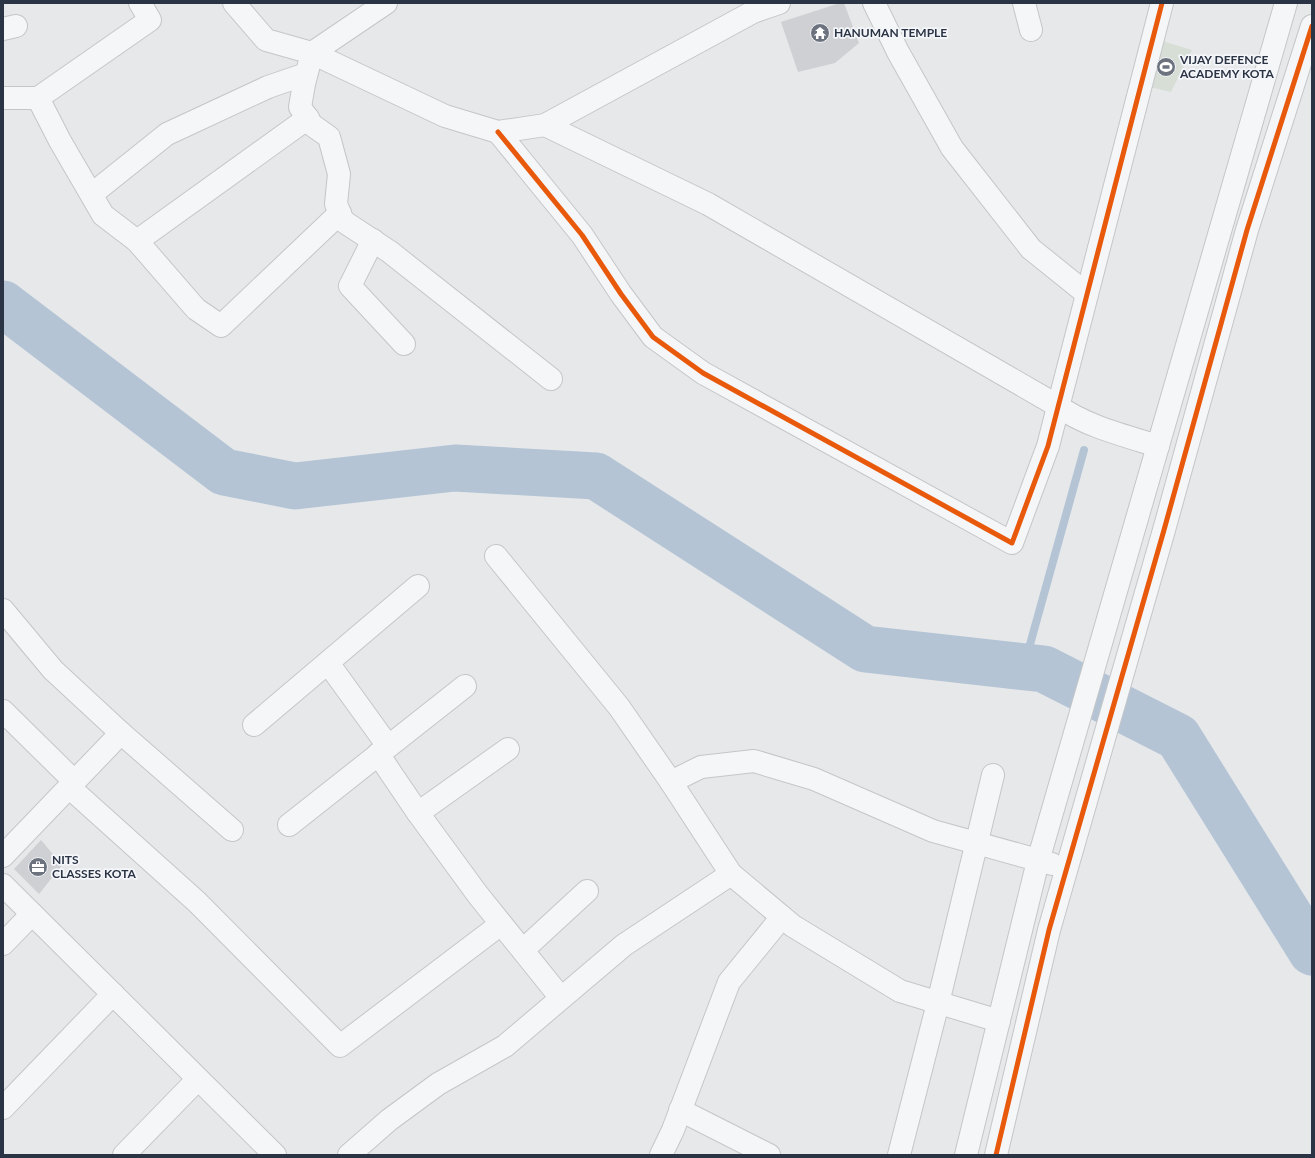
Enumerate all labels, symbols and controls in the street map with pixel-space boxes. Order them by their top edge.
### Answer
temple icon: HANUMAN TEMPLE [809,22,831,44]
place label: HANUMAN TEMPLE [834,25,947,40]
place label: VIJAY DEFENCE ACADEMY KOTA [1179,52,1274,81]
sports icon: VIJAY DEFENCE ACADEMY KOTA [1155,56,1177,78]
place label: NITS CLASSES KOTA [52,852,137,881]
office icon: NITS CLASSES KOTA [27,856,49,878]

